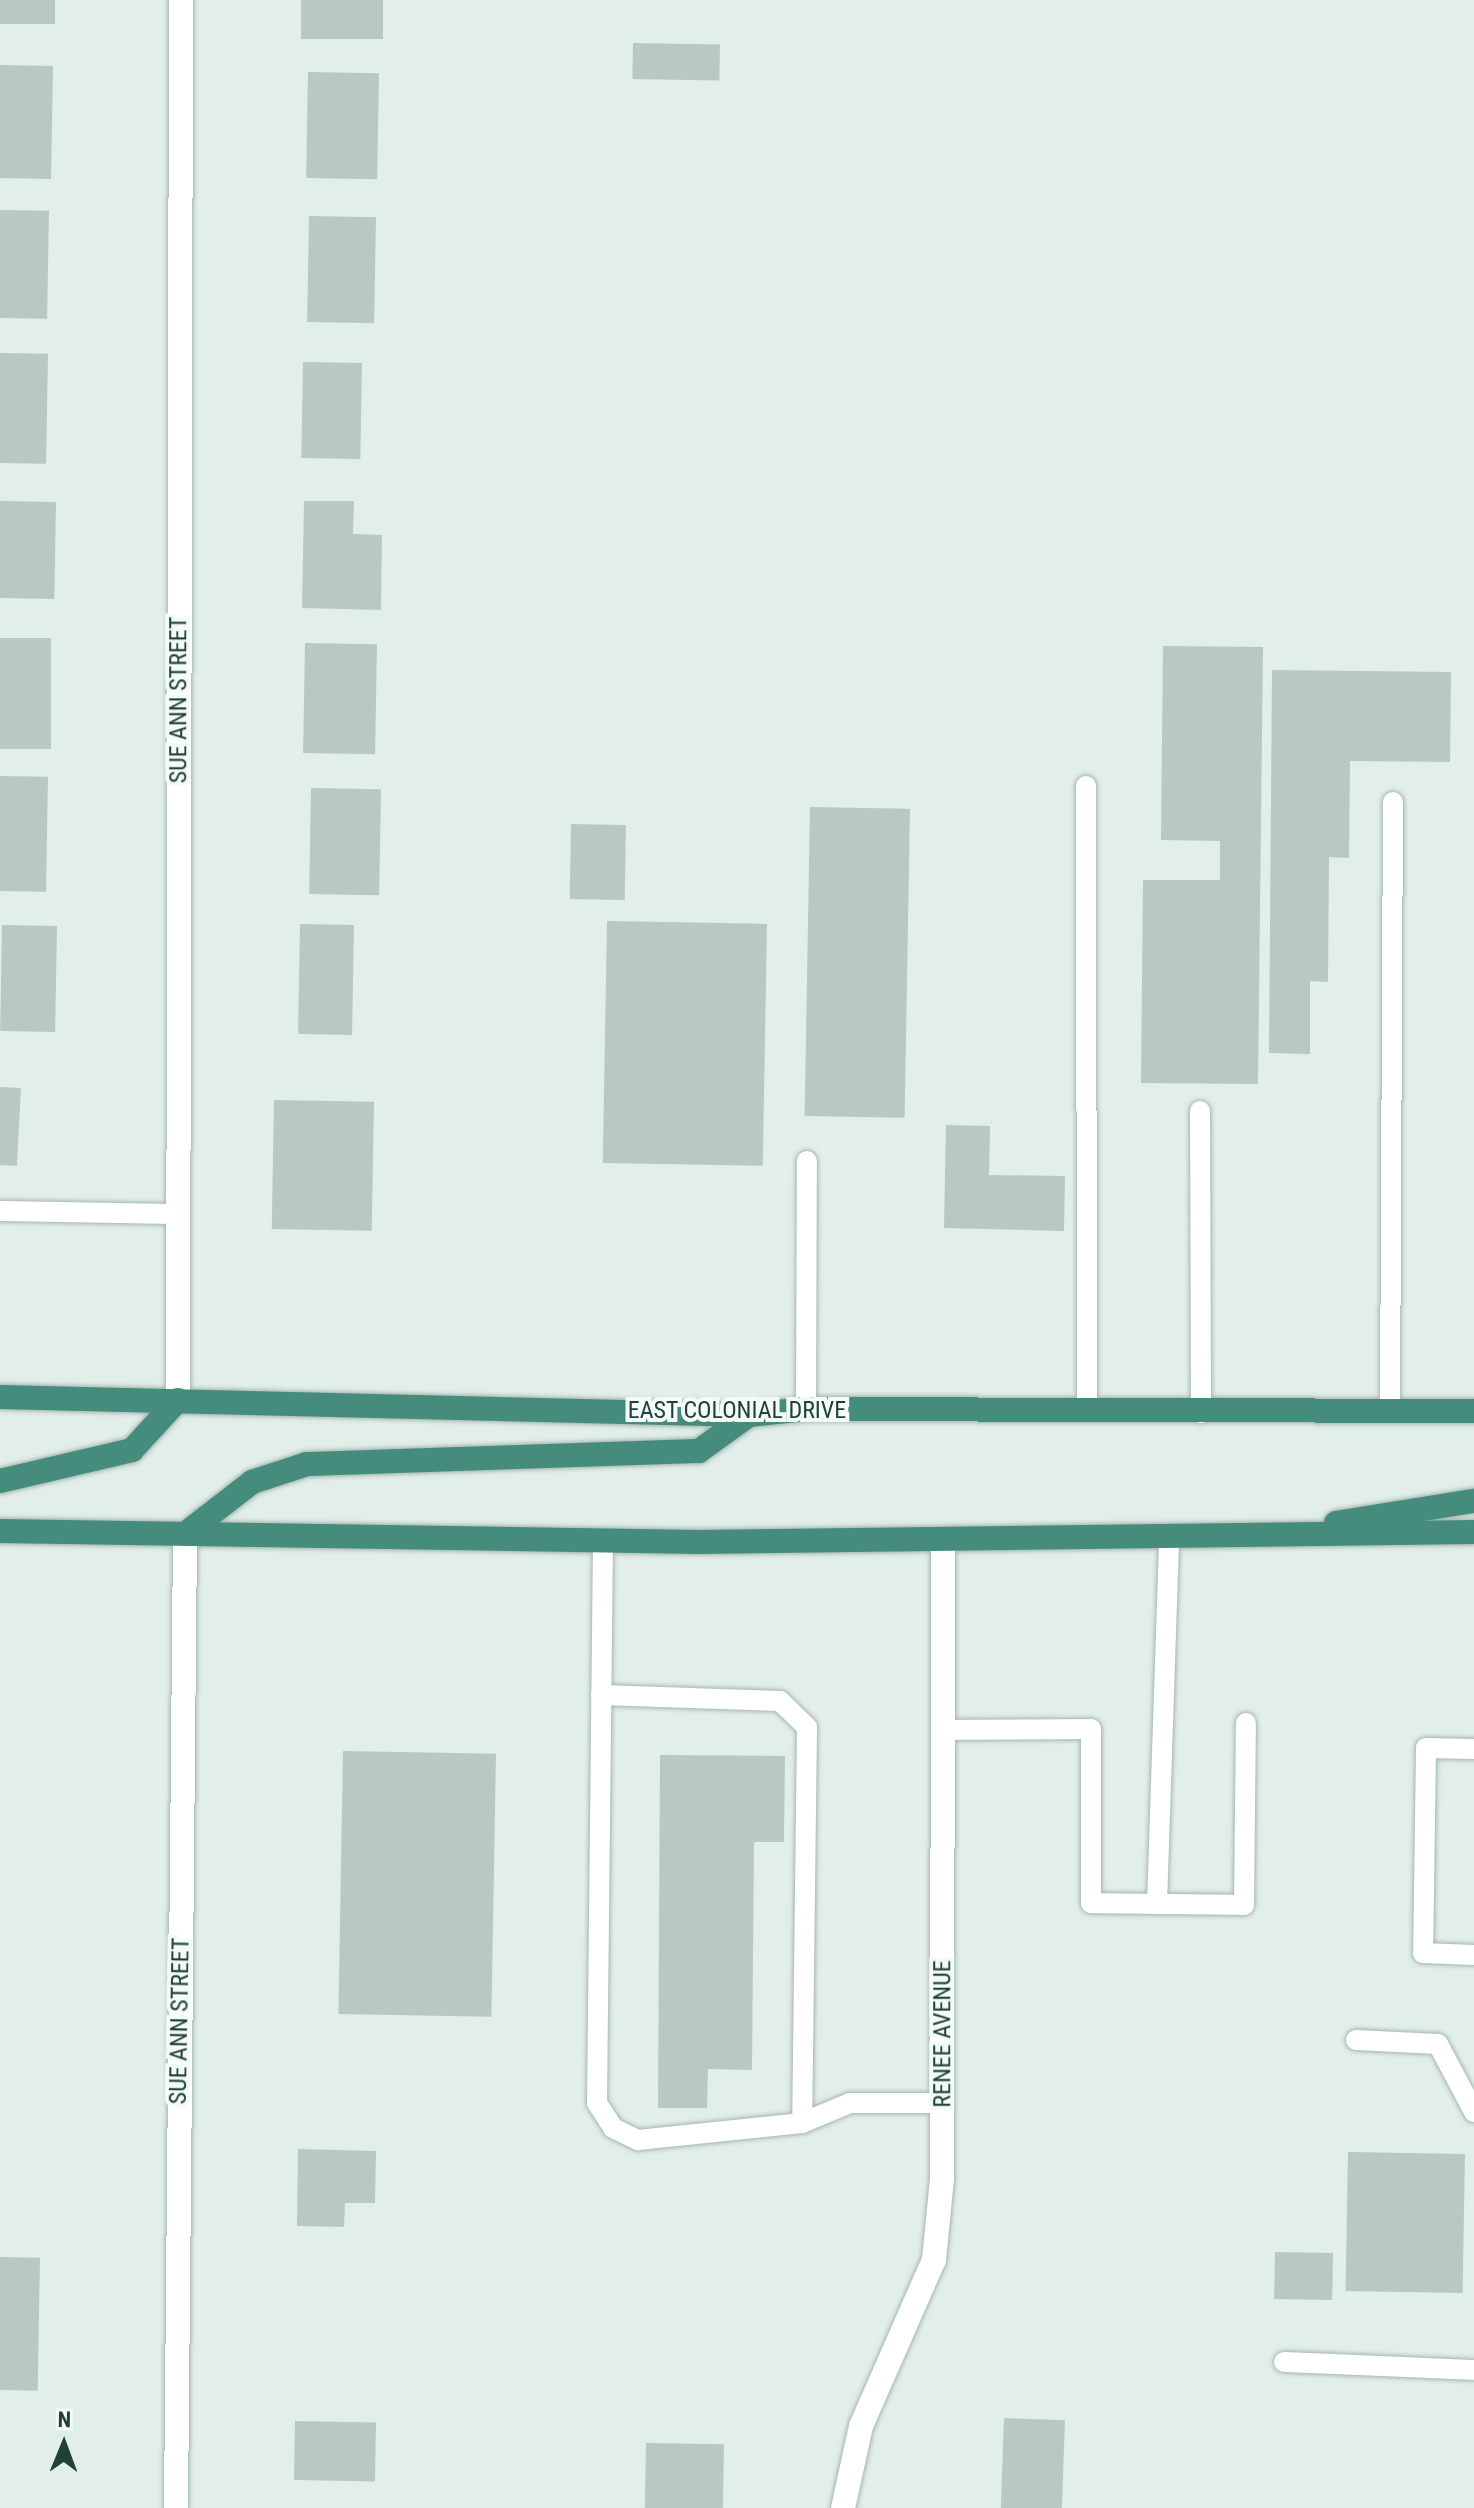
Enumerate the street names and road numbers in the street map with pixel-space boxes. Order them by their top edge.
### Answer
street label: SUE ANN STREET [165,617,193,783]
street label: EAST COLONIAL DRIVE [628,1397,846,1425]
street label: SUE ANN STREET [164,1937,196,2105]
street label: RENEE AVENUE [929,1960,957,2108]

